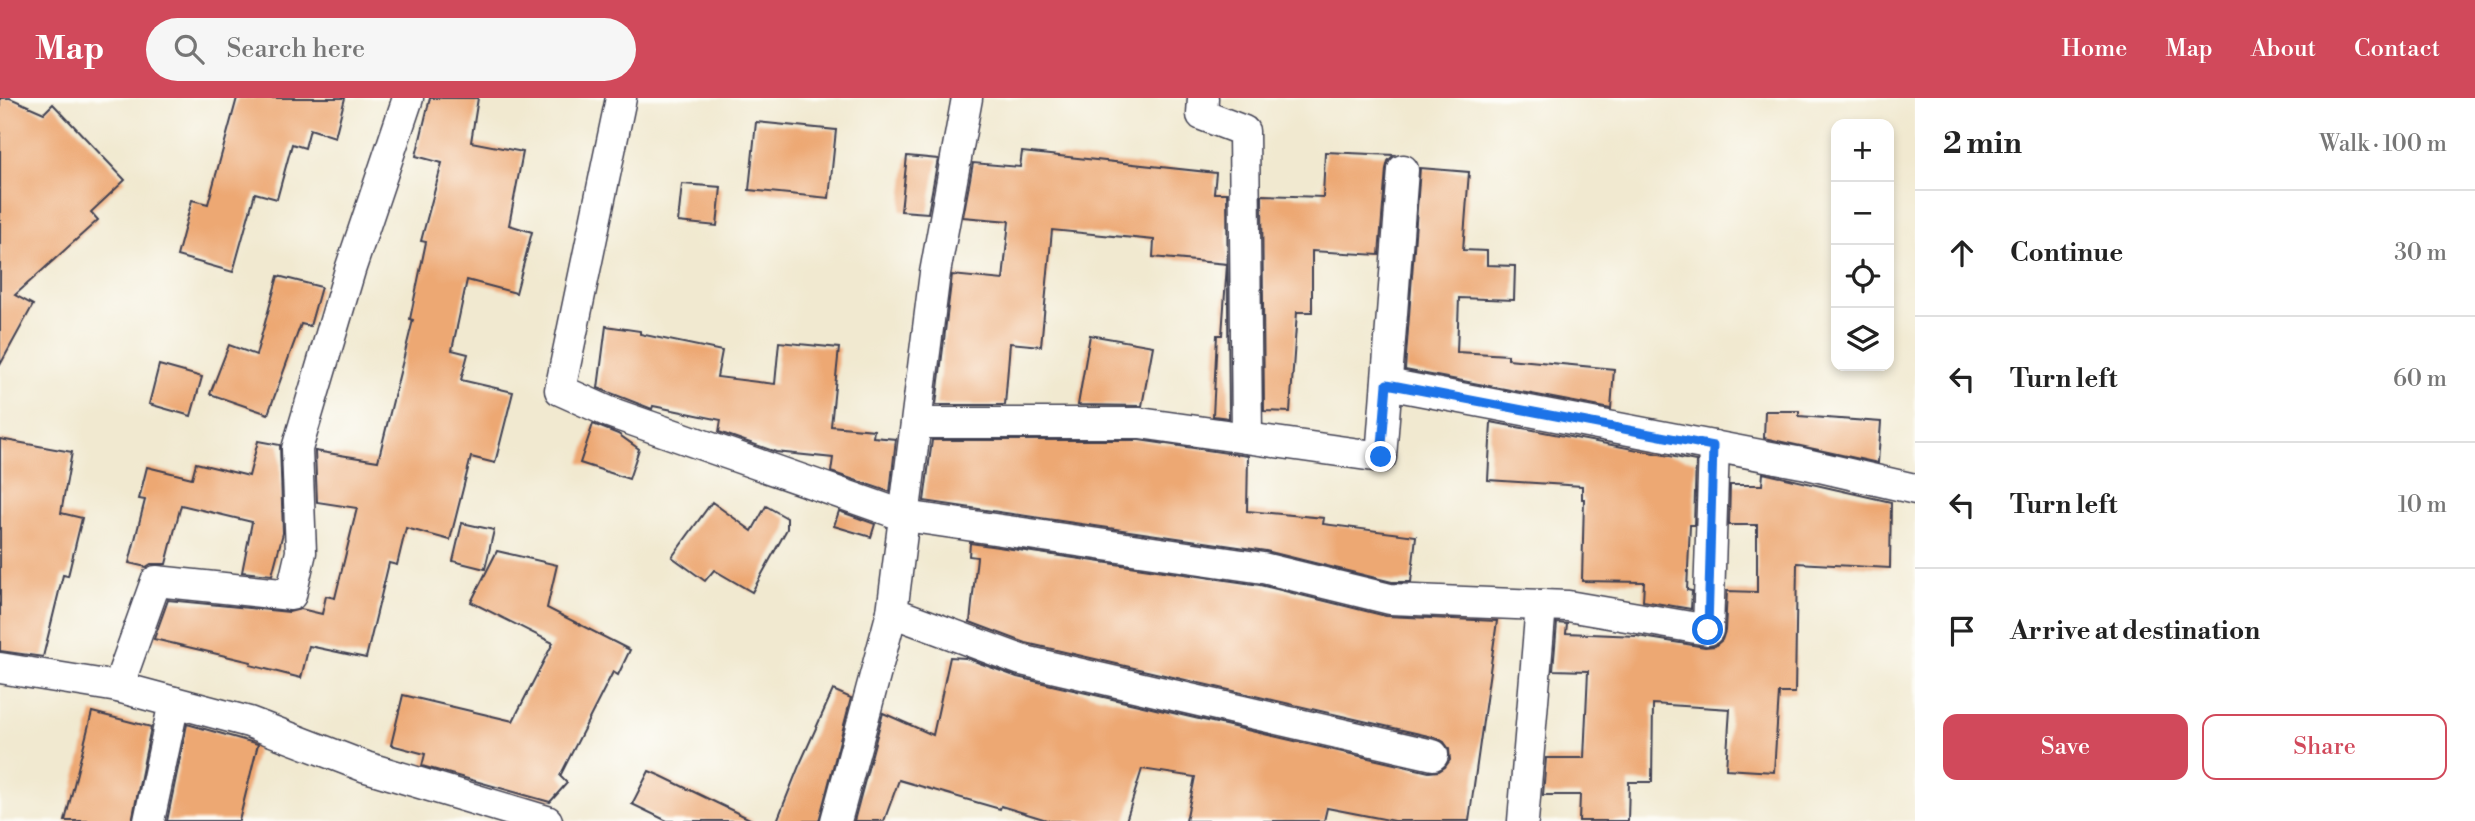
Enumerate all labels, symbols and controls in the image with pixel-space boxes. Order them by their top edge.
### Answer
search box [146,18,636,81]
text: Map [35,29,104,70]
icon: search [170,30,208,68]
text: Search here [226,33,365,65]
text: Home [2062,34,2127,64]
text: Map [2165,34,2213,64]
text: About [2251,34,2316,64]
text: Contact [2354,34,2440,64]
map controls [1831,119,1894,371]
button: + [1831,119,1894,182]
text: 2 min [1943,125,2022,163]
text: Walk · 100 m [2319,130,2447,158]
button: − [1831,182,1894,245]
icon: ahead [1943,234,1981,272]
text: Continue [2010,237,2123,269]
text: 30 m [2394,239,2447,267]
button: locate [1831,245,1894,308]
button: layers [1831,308,1894,371]
icon: left [1943,360,1981,398]
text: Turn left [2010,363,2118,395]
text: 60 m [2393,365,2447,393]
route end [1365,441,1396,472]
icon: left [1943,486,1981,524]
text: Turn left [2010,489,2118,521]
text: 10 m [2398,491,2447,519]
icon: arrive [1943,612,1981,650]
route start [1692,614,1723,645]
text: Arrive at destination [2010,615,2260,647]
button: Save [1943,714,2188,780]
button: Share [2202,714,2447,780]

